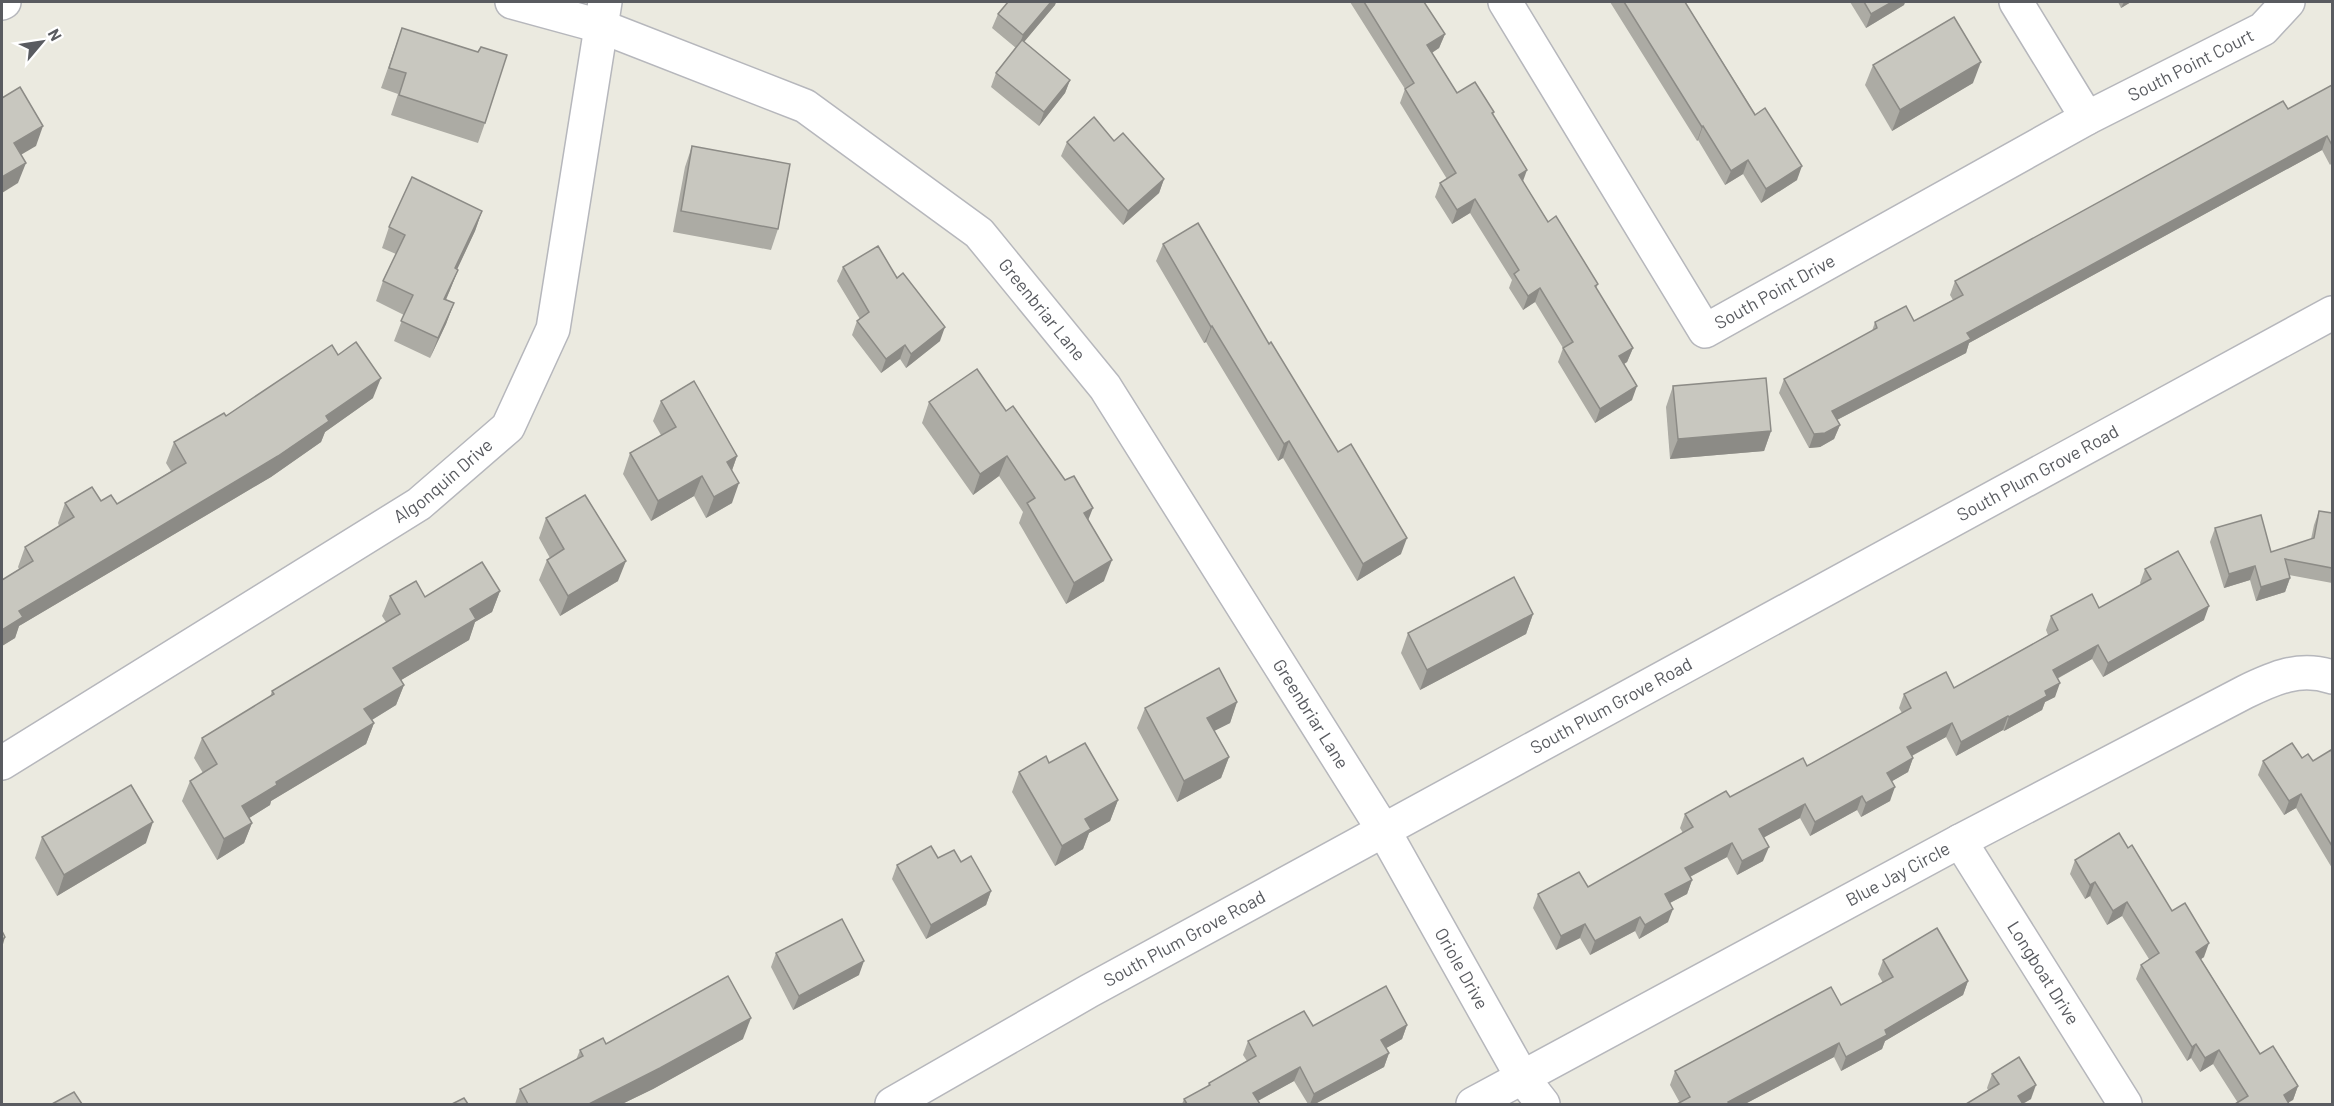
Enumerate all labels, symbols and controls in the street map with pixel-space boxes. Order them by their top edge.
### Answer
north arrow [12,12,72,72]
street label: South Point Court [2124,23,2257,105]
text: N [45,25,66,44]
street label: South Point Drive [1710,249,1839,334]
street label: Greenbriar Lane [994,254,1091,365]
street label: South Plum Grove Road [1953,420,2122,526]
street label: Algonquin Drive [389,433,497,527]
street label: South Plum Grove Road [1526,652,1696,758]
street label: Greenbriar Lane [1269,655,1354,773]
street label: Blue Jay Circle [1842,837,1953,911]
street label: South Plum Grove Road [1099,885,1269,991]
street label: Longboat Drive [2003,917,2085,1029]
street label: Oriole Drive [1431,924,1494,1013]

